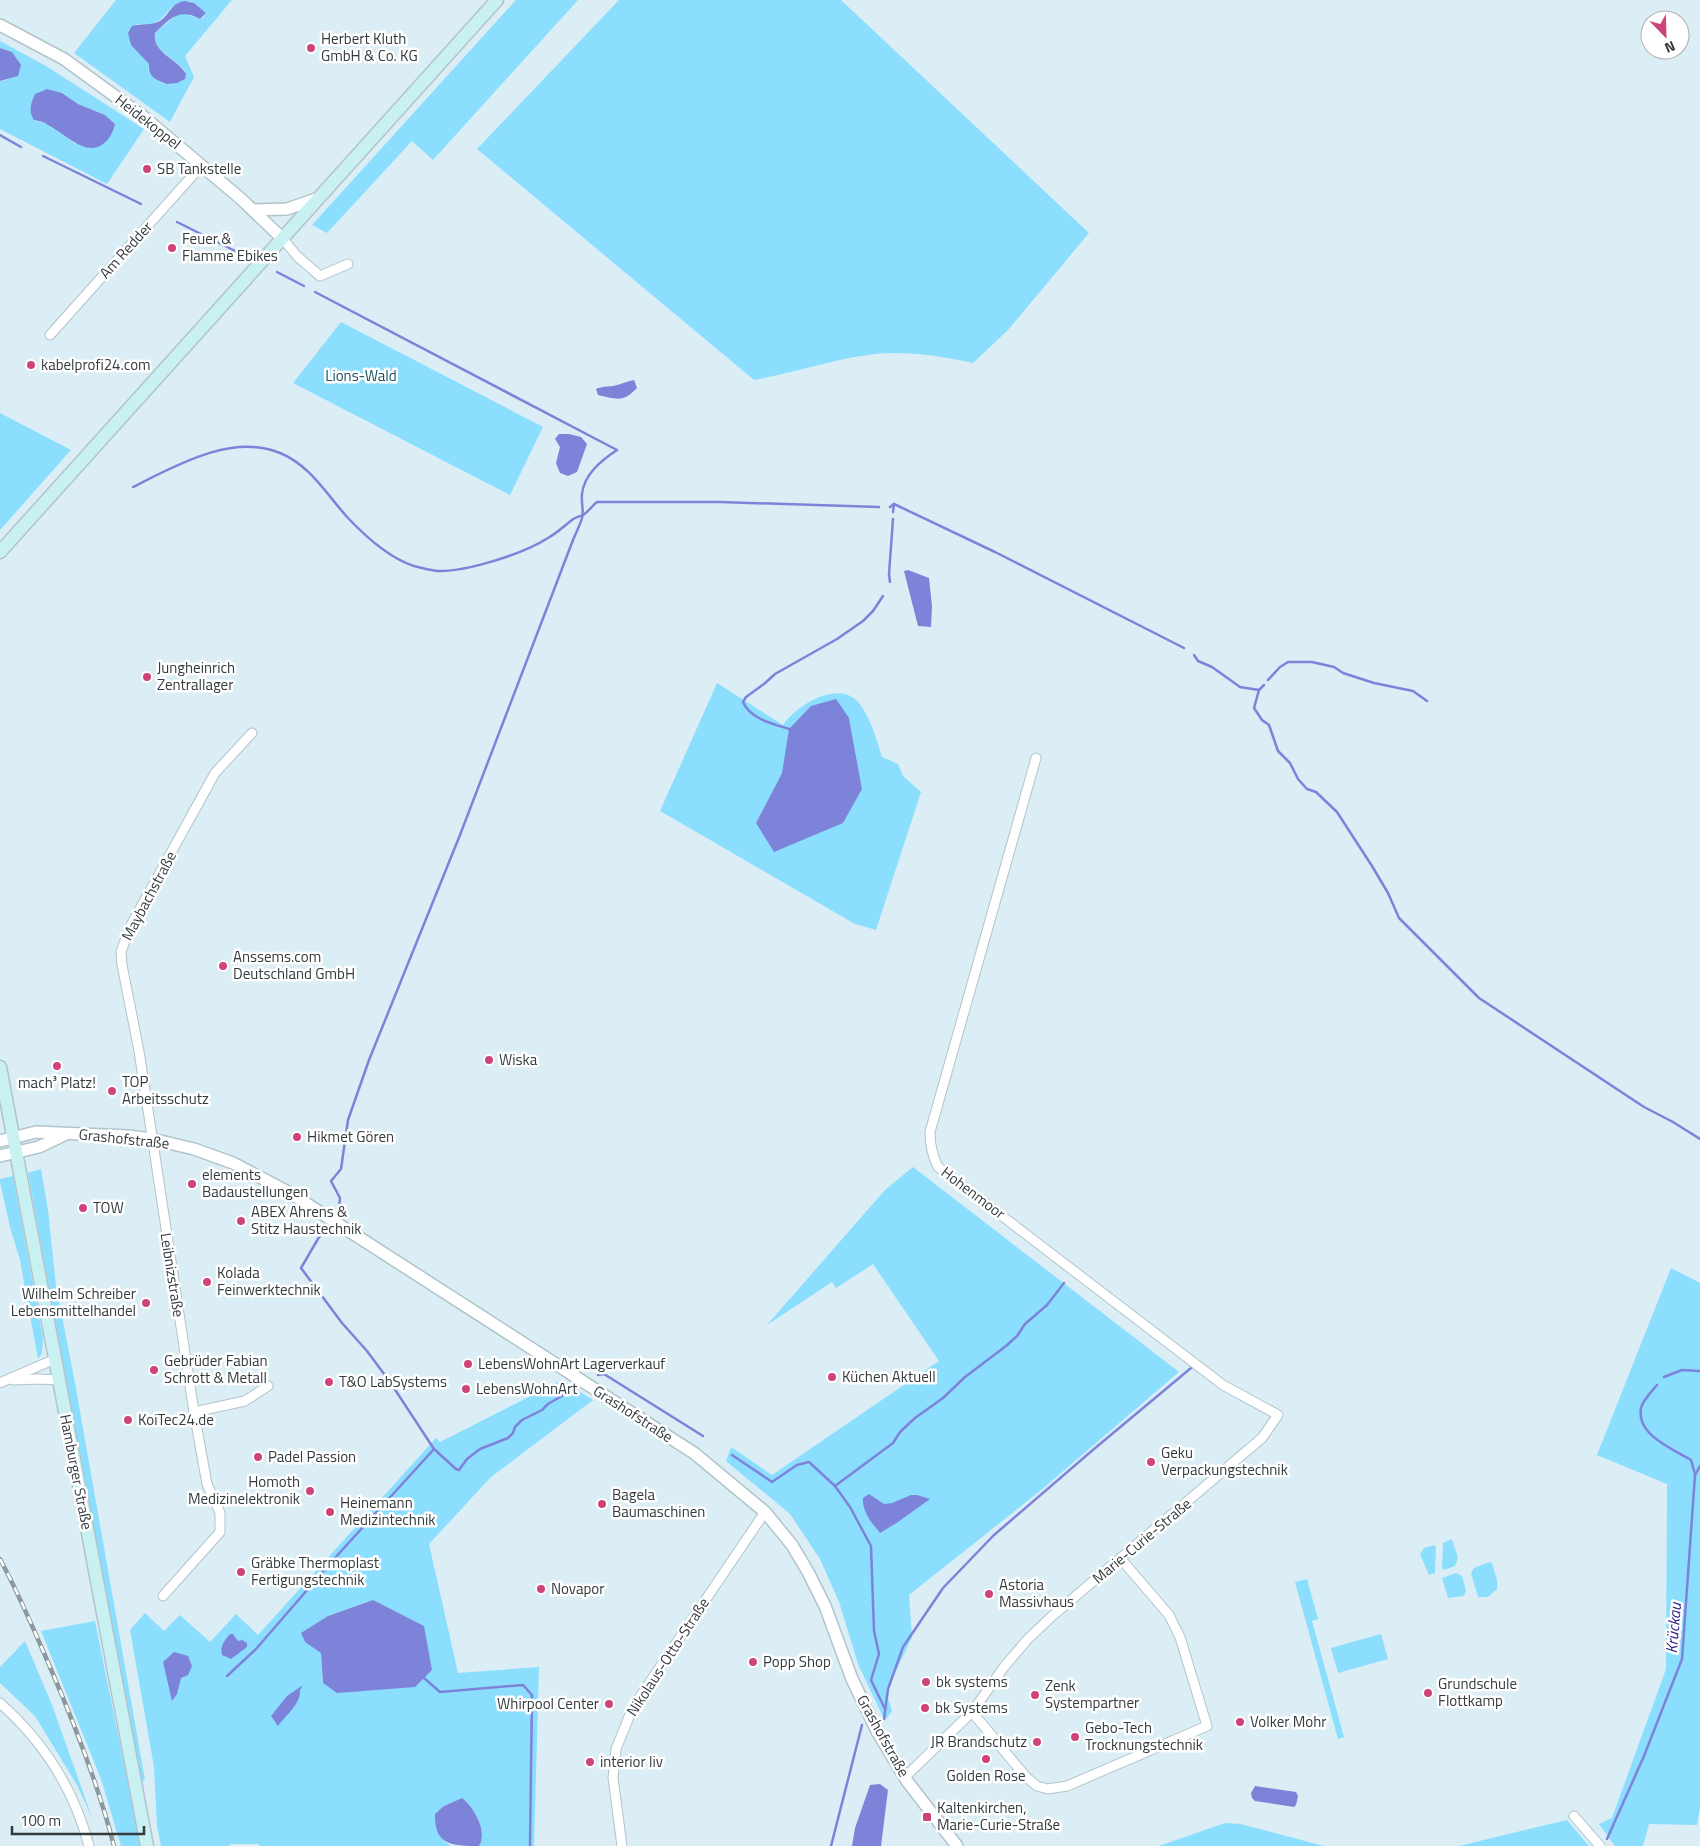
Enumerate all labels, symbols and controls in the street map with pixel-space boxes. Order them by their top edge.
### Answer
north arrow [1640,10,1690,60]
place label: Herbert Kluth GmbH & Co. KG [321,27,418,67]
text: N [1662,36,1679,59]
marker: Herbert Kluth GmbH & Co. KG [305,42,317,54]
street label: Heidekoppel [110,88,186,155]
place label: SB Tankstelle [157,157,241,180]
marker: SB Tankstelle [141,163,153,175]
street label: Am Redder [94,216,158,283]
place label: Feuer & Flamme Ebikes [182,227,278,267]
marker: Feuer & Flamme Ebikes [166,242,178,254]
place label: kabelprofi24.com [41,353,151,376]
marker: kabelprofi24.com [25,359,37,371]
park label: Lions-Wald [325,364,397,387]
place label: Jungheinrich Zentrallager [157,656,235,696]
marker: Jungheinrich Zentrallager [141,671,153,683]
street label: Maybachstraße [115,847,182,945]
place label: Anssems.com Deutschland GmbH [233,945,355,985]
marker: Anssems.com Deutschland GmbH [217,960,229,972]
place label: Wiska [499,1048,538,1071]
marker: Wiska [483,1054,495,1066]
marker: mach³ Platz! [51,1060,63,1072]
place label: TOP Arbeitsschutz [122,1070,209,1110]
place label: mach³ Platz! [18,1071,96,1094]
marker: TOP Arbeitsschutz [106,1085,118,1097]
street label: Grashofstraße [78,1122,171,1155]
place label: Hikmet Gören [307,1125,394,1148]
marker: Hikmet Gören [291,1131,303,1143]
street label: Hohenmoor [936,1161,1010,1224]
place label: elements Badaustellungen [202,1163,308,1203]
marker: elements Badaustellungen [186,1178,198,1190]
place label: TOW [93,1196,124,1219]
place label: ABEX Ahrens & Stitz Haustechnik [251,1200,361,1240]
marker: TOW [77,1202,89,1214]
marker: ABEX Ahrens & Stitz Haustechnik [235,1215,247,1227]
street label: Leibnizstraße [154,1231,191,1319]
place label: Kolada Feinwerktechnik [217,1261,321,1301]
marker: Kolada Feinwerktechnik [201,1276,213,1288]
place label: Wilhelm Schreiber Lebensmittelhandel [11,1282,136,1322]
marker: Wilhelm Schreiber Lebensmittelhandel [140,1297,152,1309]
place label: Gebrüder Fabian Schrott & Metall [164,1349,268,1389]
place label: LebensWohnArt Lagerverkauf [478,1352,665,1375]
marker: LebensWohnArt Lagerverkauf [462,1358,474,1370]
marker: Gebrüder Fabian Schrott & Metall [148,1364,160,1376]
place label: Küchen Aktuell [842,1365,936,1388]
place label: T&O LabSystems [339,1370,447,1393]
marker: Küchen Aktuell [826,1371,838,1383]
marker: T&O LabSystems [323,1376,335,1388]
place label: LebensWohnArt [476,1377,578,1400]
street label: Grashofstraße [589,1379,678,1448]
marker: LebensWohnArt [460,1383,472,1395]
place label: KoiTec24.de [138,1408,214,1431]
street label: Hamburger Straße [54,1412,99,1532]
marker: KoiTec24.de [122,1414,134,1426]
place label: Geku Verpackungstechnik [1161,1441,1288,1481]
place label: Padel Passion [268,1445,356,1468]
marker: Padel Passion [252,1451,264,1463]
marker: Geku Verpackungstechnik [1145,1456,1157,1468]
place label: Homoth Medizinelektronik [188,1470,300,1510]
place label: Bagela Baumaschinen [612,1483,705,1523]
marker: Homoth Medizinelektronik [304,1485,316,1497]
place label: Heinemann Medizintechnik [340,1491,435,1531]
street label: Marie-Curie-Straße [1087,1492,1196,1589]
marker: Bagela Baumaschinen [596,1498,608,1510]
marker: Heinemann Medizintechnik [324,1506,336,1518]
place label: Gräbke Thermoplast Fertigungstechnik [251,1551,380,1591]
marker: Gräbke Thermoplast Fertigungstechnik [235,1566,247,1578]
place label: Astoria Massivhaus [999,1573,1074,1613]
place label: Novapor [551,1577,604,1600]
marker: Novapor [535,1583,547,1595]
marker: Astoria Massivhaus [983,1588,995,1600]
street label: Nikolaus-Otto-Straße [621,1593,715,1721]
water label: Krückau [1659,1601,1687,1654]
place label: Popp Shop [763,1650,831,1673]
marker: Popp Shop [747,1656,759,1668]
place label: bk systems [936,1670,1008,1693]
place label: Grundschule Flottkamp [1438,1672,1517,1712]
place label: Zenk Systempartner [1045,1674,1139,1714]
marker: bk systems [920,1676,932,1688]
marker: Grundschule Flottkamp [1422,1687,1434,1699]
marker: Zenk Systempartner [1029,1689,1041,1701]
street label: Grashofstraße [851,1690,916,1781]
place label: Whirpool Center [497,1692,599,1715]
place label: bk Systems [935,1696,1008,1719]
marker: Whirpool Center [603,1698,615,1710]
marker: bk Systems [919,1702,931,1714]
place label: Volker Mohr [1250,1710,1326,1733]
place label: Gebo-Tech Trocknungstechnik [1085,1716,1203,1756]
marker: Volker Mohr [1234,1716,1246,1728]
place label: JR Brandschutz [931,1730,1027,1753]
marker: Gebo-Tech Trocknungstechnik [1069,1731,1081,1743]
marker: JR Brandschutz [1031,1736,1043,1748]
place label: interior liv [600,1750,663,1773]
marker: Golden Rose [980,1753,992,1765]
marker: interior liv [584,1756,596,1768]
place label: Golden Rose [946,1764,1026,1787]
place label: Kaltenkirchen, Marie-Curie-Straße [937,1796,1060,1836]
scale bar [12,1804,145,1836]
text: 100 m [20,1809,61,1832]
marker: Kaltenkirchen, Marie-Curie-Straße [921,1811,933,1823]

